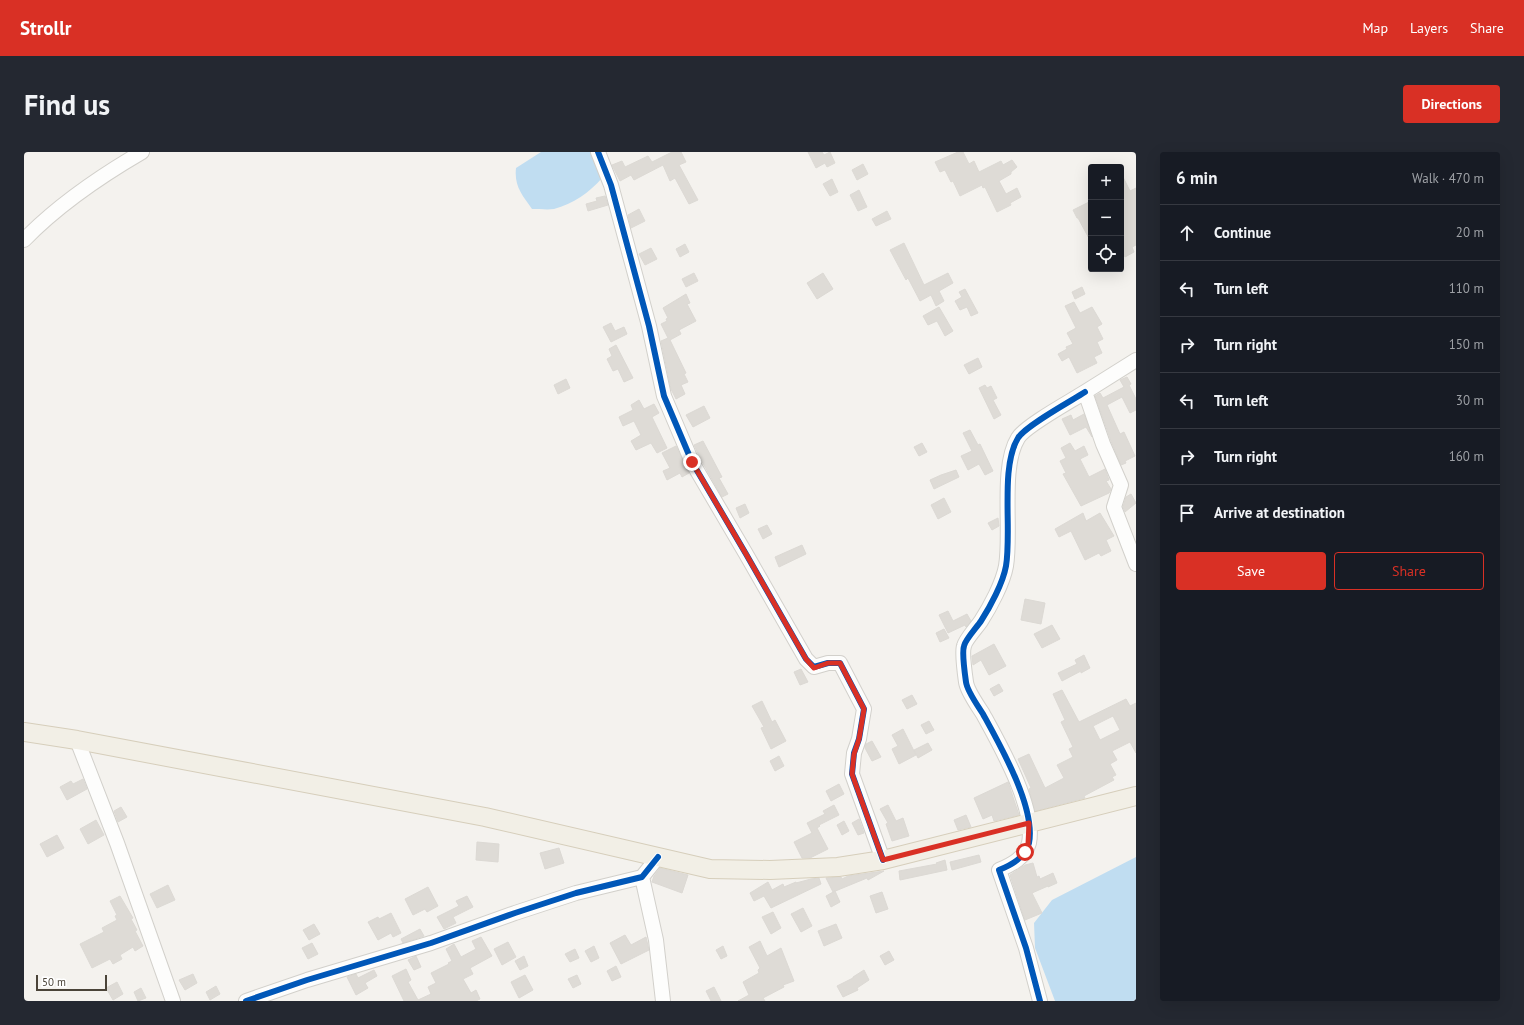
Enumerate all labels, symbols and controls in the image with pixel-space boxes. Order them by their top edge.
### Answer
text: Strollr [20,16,71,40]
text: Map [1362,19,1388,37]
text: Layers [1410,19,1448,37]
text: Share [1470,19,1504,37]
button: Directions [1403,85,1500,123]
text: Find us [24,86,110,123]
map controls [1088,164,1124,272]
button: + [1088,164,1124,200]
text: 6 min [1176,167,1217,189]
text: Walk · 470 m [1412,170,1484,187]
button: − [1088,200,1124,236]
icon: ahead [1176,222,1198,244]
text: Continue [1214,223,1271,242]
text: 20 m [1456,224,1484,241]
button: locate [1088,236,1124,272]
icon: left [1176,278,1198,300]
text: Turn left [1214,279,1268,298]
text: 110 m [1449,280,1484,297]
icon: right [1176,334,1198,356]
text: Turn right [1214,335,1277,354]
text: 150 m [1449,336,1484,353]
icon: left [1176,390,1198,412]
text: Turn left [1214,391,1268,410]
text: 30 m [1456,392,1484,409]
icon: right [1176,446,1198,468]
text: Turn right [1214,447,1277,466]
text: 160 m [1449,448,1484,465]
route end [683,453,701,471]
icon: arrive [1176,502,1198,524]
text: Arrive at destination [1214,503,1345,522]
button: Save [1176,552,1326,590]
button: Share [1334,552,1484,590]
route start [1016,843,1034,861]
scale bar [36,973,107,992]
text: 50 m [42,975,66,989]

